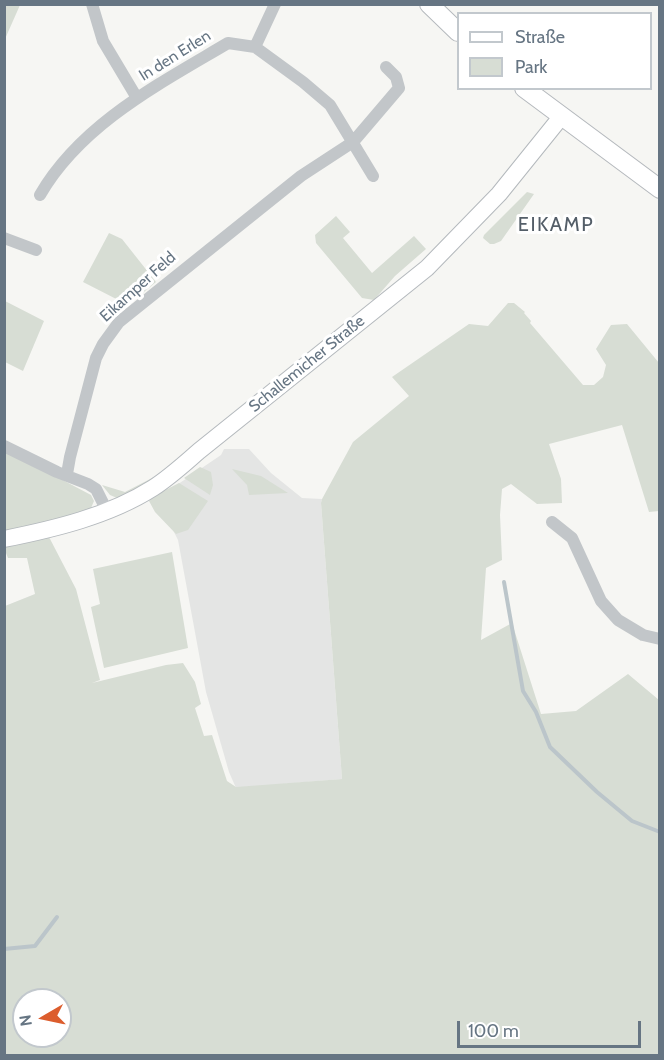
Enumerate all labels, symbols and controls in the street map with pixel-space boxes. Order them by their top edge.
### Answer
legend [457,12,652,90]
street label: In den Erlen [136,26,214,86]
text: Straße [515,26,565,48]
text: Park [515,56,547,78]
district label: EIKAMP [518,213,594,237]
street label: Eikamper Feld [96,248,180,326]
street label: Schallemicher Straße [245,311,369,417]
north arrow [12,988,72,1048]
scale bar [460,1009,644,1047]
text: N [15,1014,36,1028]
text: 100 m [468,1020,519,1042]

